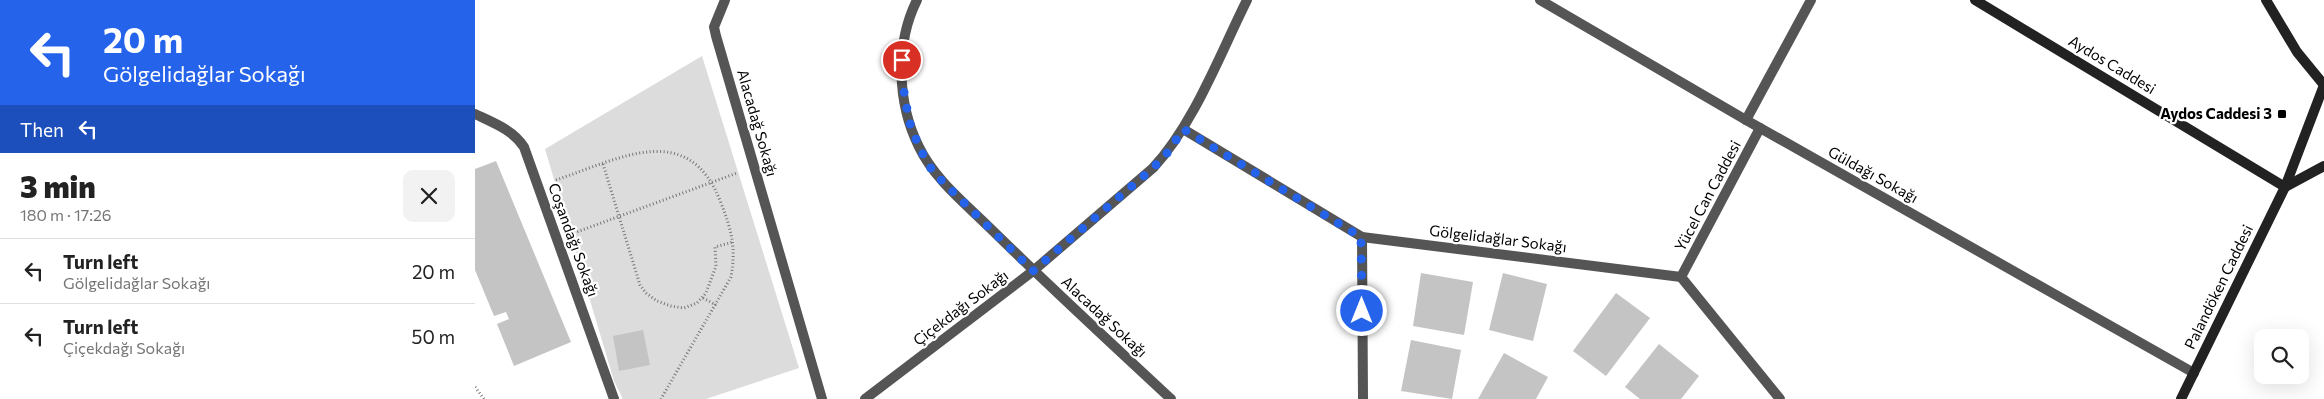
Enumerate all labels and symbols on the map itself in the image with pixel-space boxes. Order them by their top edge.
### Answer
street label: Aydos Caddesi [2066,31,2159,97]
pin [881,39,923,81]
street label: Alacadağ Sokağı [734,67,782,178]
place label: Aydos Caddesi 3 [2160,104,2272,122]
marker: Aydos Caddesi 3 [2276,108,2288,120]
street label: Yücel Can Caddesi [1670,137,1744,254]
street label: Güldağı Sokağı [1825,142,1922,206]
street label: Coşandağı Sokağı [545,180,603,299]
street label: Gölgelidağlar Sokağı [1428,221,1568,255]
street label: Palandöken Caddesi [2180,221,2256,352]
street label: Çiçekdağı Sokağı [909,266,1011,349]
street label: Alacadağ Sokağı [1058,272,1151,361]
position arrow [1335,284,1387,336]

